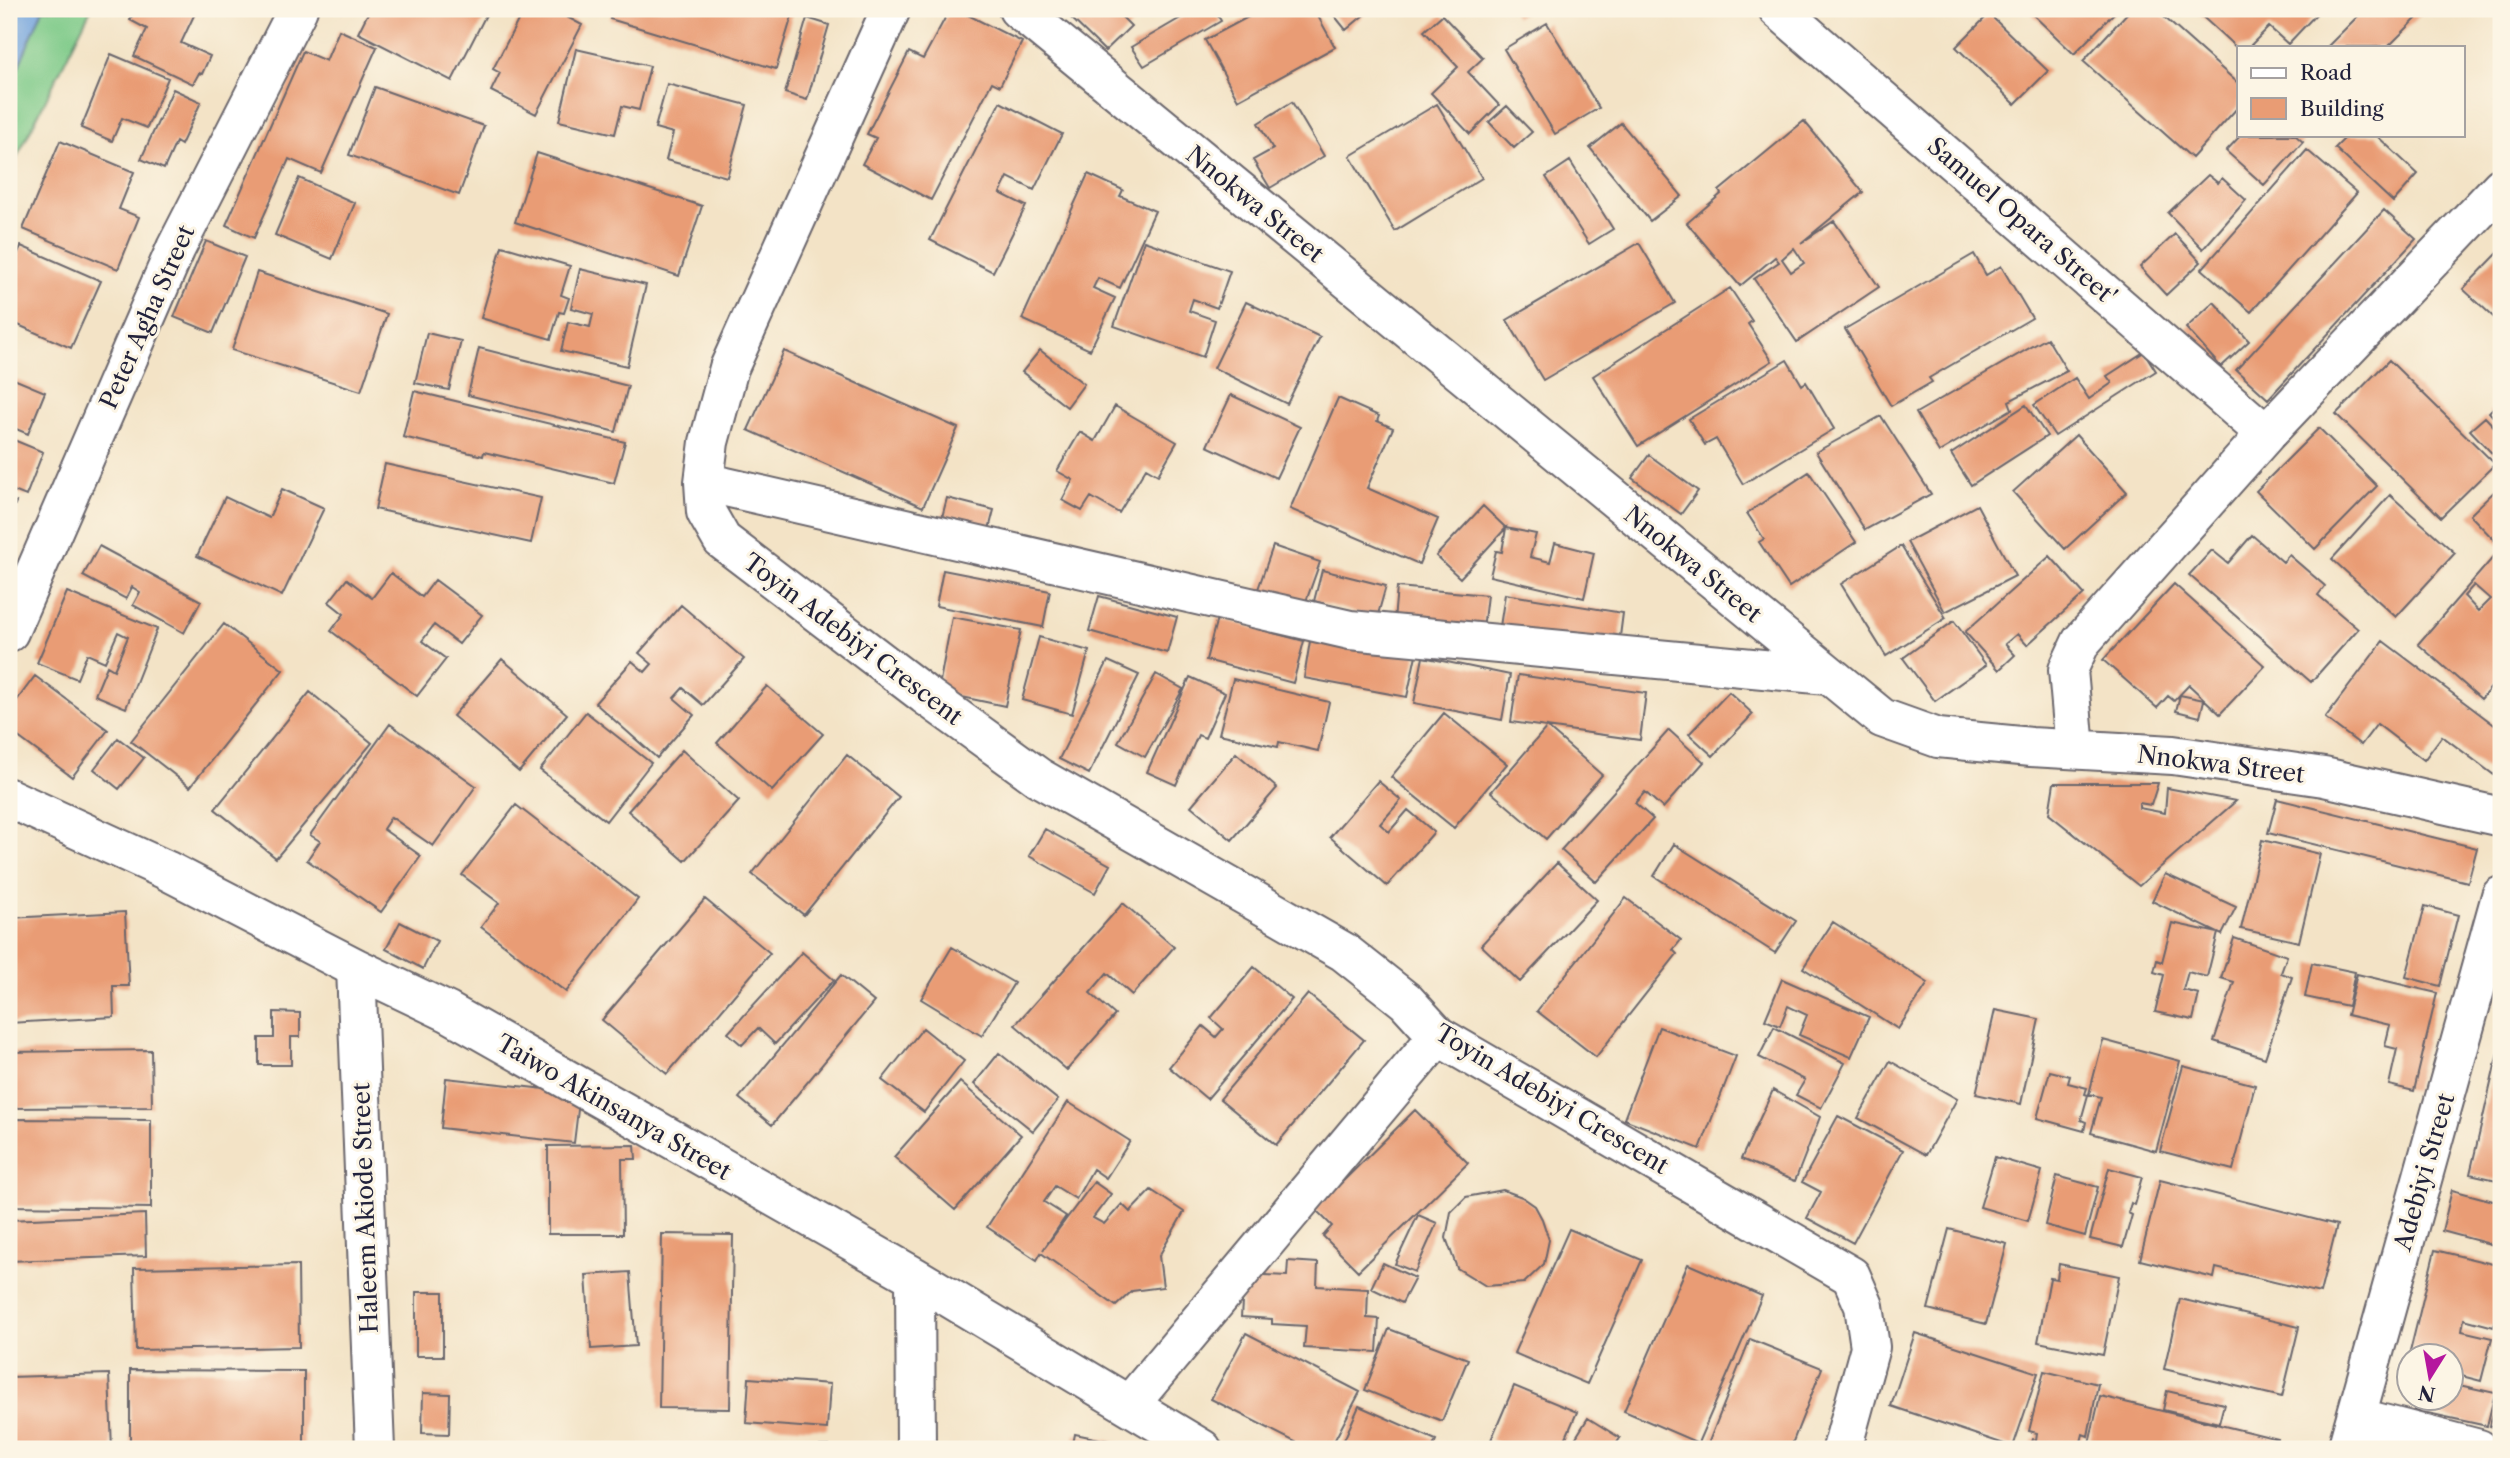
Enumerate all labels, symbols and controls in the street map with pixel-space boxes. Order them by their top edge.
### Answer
legend [2237,46,2464,136]
text: Road [2300,60,2352,85]
text: Building [2300,96,2385,121]
street label: Samuel Opara Street' [1922,131,2122,311]
street label: Nnokwa Street [1180,140,1330,269]
street label: Peter Agha Street [94,220,201,413]
street label: Nnokwa Street [1618,500,1768,629]
street label: Toyin Adebiyi Crescent [738,547,969,731]
street label: Nnokwa Street [2136,739,2307,789]
street label: Toyin Adebiyi Crescent [1430,1018,1674,1180]
street label: Taiwo Akinsanya Street [492,1028,737,1186]
street label: Haleem Akiode Street [346,1082,384,1334]
street label: Adebiyi Street [2387,1090,2460,1255]
north arrow [2394,1342,2464,1412]
text: N [2417,1380,2437,1406]

